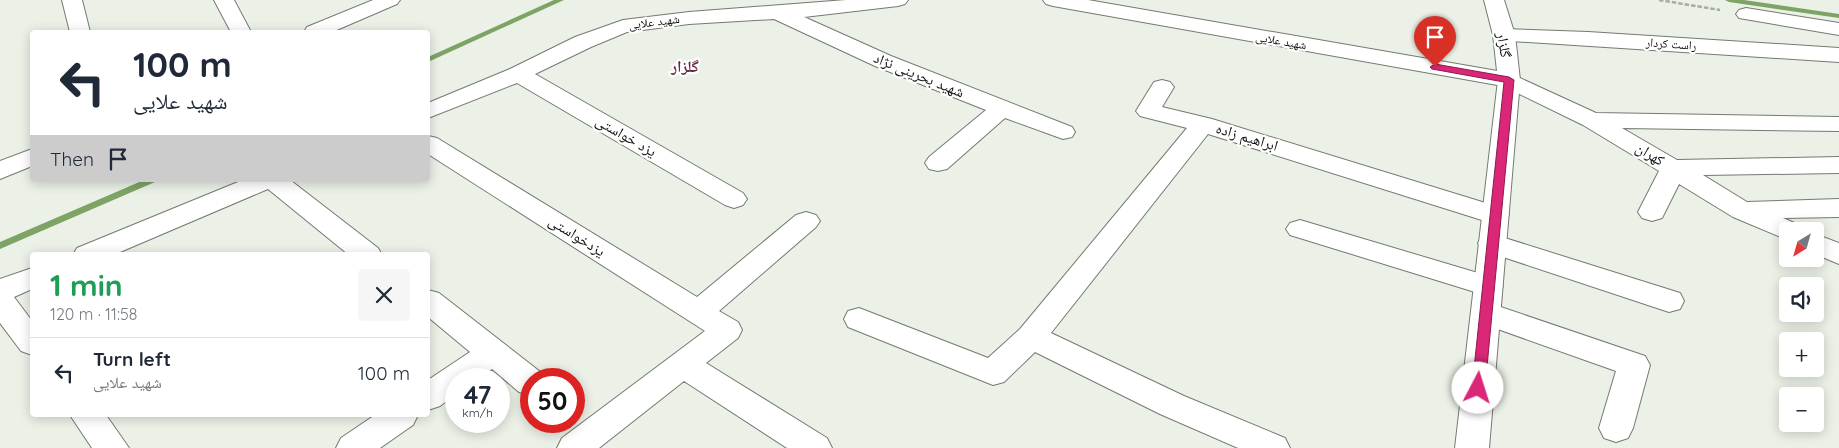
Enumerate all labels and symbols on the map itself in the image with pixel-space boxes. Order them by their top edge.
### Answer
street label: شهید علایی [627,11,681,32]
pin [1414,16,1456,67]
street label: شهید علایی [1254,29,1308,53]
street label: گلزار [1493,30,1516,59]
street label: راست کردار [1644,34,1697,53]
street label: شهید بحرینی نژاد [871,48,967,102]
district label: گلزار [670,56,699,76]
street label: یزد خواستی [592,111,660,162]
street label: ابراهیم زاده [1213,118,1281,156]
street label: کهران [1632,138,1668,170]
street label: یزدخواستی [545,211,609,261]
north arrow [1779,222,1824,268]
position arrow [1451,361,1503,413]
speed limit sign: 50 [520,368,585,433]

